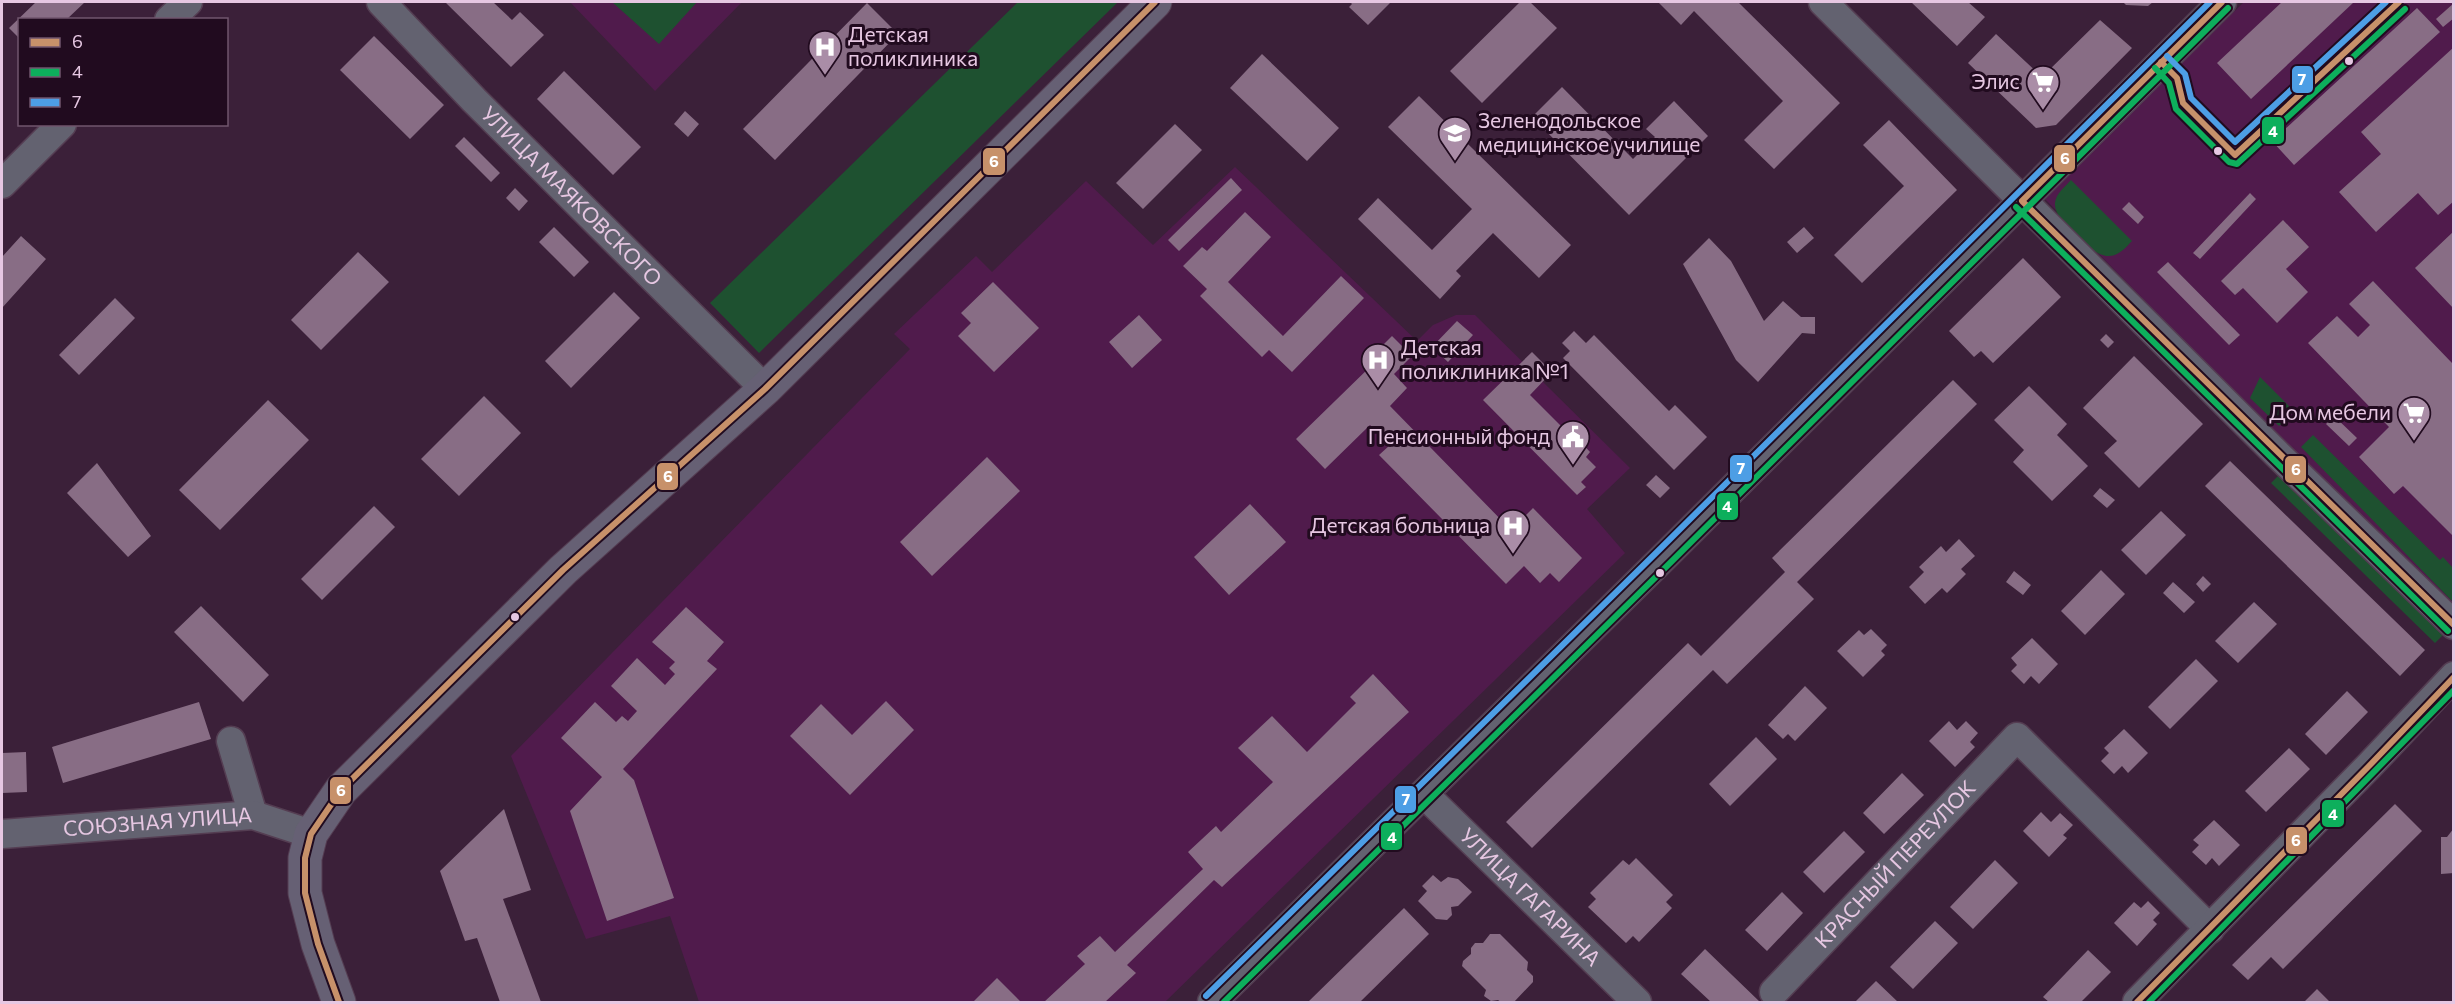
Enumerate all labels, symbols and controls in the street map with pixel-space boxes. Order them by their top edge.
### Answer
legend [18,18,228,126]
place label: Детская поликлиника [848,21,978,70]
hospital icon: Детская поликлиника [807,29,843,76]
text: 6 [72,30,83,52]
unlabelled marker [2343,55,2355,67]
text: 4 [72,60,83,82]
supermarket icon: Элис [2025,64,2061,111]
line badge: 7 [2291,65,2314,94]
place label: Элис [1971,68,2020,93]
text: 7 [2298,69,2307,88]
text: 7 [72,90,82,112]
street label: УЛИЦА МАЯКОВСКОГО [477,100,668,290]
place label: Зеленодольское медицинское училище [1478,107,1700,156]
school or university icon: Зеленодольское медицинское училище [1437,115,1473,162]
line badge: 4 [2261,116,2285,145]
text: 4 [2268,121,2278,140]
line badge: 6 [2053,144,2076,173]
unlabelled marker [2212,145,2224,157]
line badge: 6 [982,147,1006,176]
text: 6 [2060,148,2070,167]
text: 6 [989,151,999,170]
place label: Детская поликлиника №1 [1401,334,1569,383]
hospital icon: Детская поликлиника №1 [1360,342,1396,389]
supermarket icon: Дом мебели [2396,395,2432,442]
place label: Дом мебели [2269,399,2391,424]
public building icon: Пенсионный фонд [1555,419,1591,466]
place label: Пенсионный фонд [1368,423,1550,448]
line badge: 7 [1729,454,1753,483]
line badge: 6 [2284,455,2307,484]
text: 7 [1737,458,1746,477]
text: 6 [2291,459,2301,478]
line badge: 6 [656,462,679,491]
text: 6 [663,466,673,485]
line badge: 4 [1716,492,1739,521]
text: 4 [1722,496,1732,515]
hospital icon: Детская больница [1495,508,1531,555]
place label: Детская больница [1310,512,1490,537]
unlabelled marker [1654,567,1666,579]
unlabelled marker [509,611,521,623]
street label: КРАСНЫЙ ПЕРЕУЛОК [1809,775,1980,952]
line badge: 6 [329,776,352,805]
text: 6 [336,780,346,799]
line badge: 7 [1394,785,1417,814]
text: 7 [1402,789,1411,808]
line badge: 4 [2321,799,2345,828]
street label: СОЮЗНАЯ УЛИЦА [62,801,253,840]
text: 4 [2328,804,2338,823]
line badge: 4 [1380,822,1403,851]
street label: УЛИЦА ГАГАРИНА [1455,822,1607,971]
line badge: 6 [2285,826,2308,855]
text: 4 [1387,827,1397,846]
text: 6 [2291,830,2301,849]

